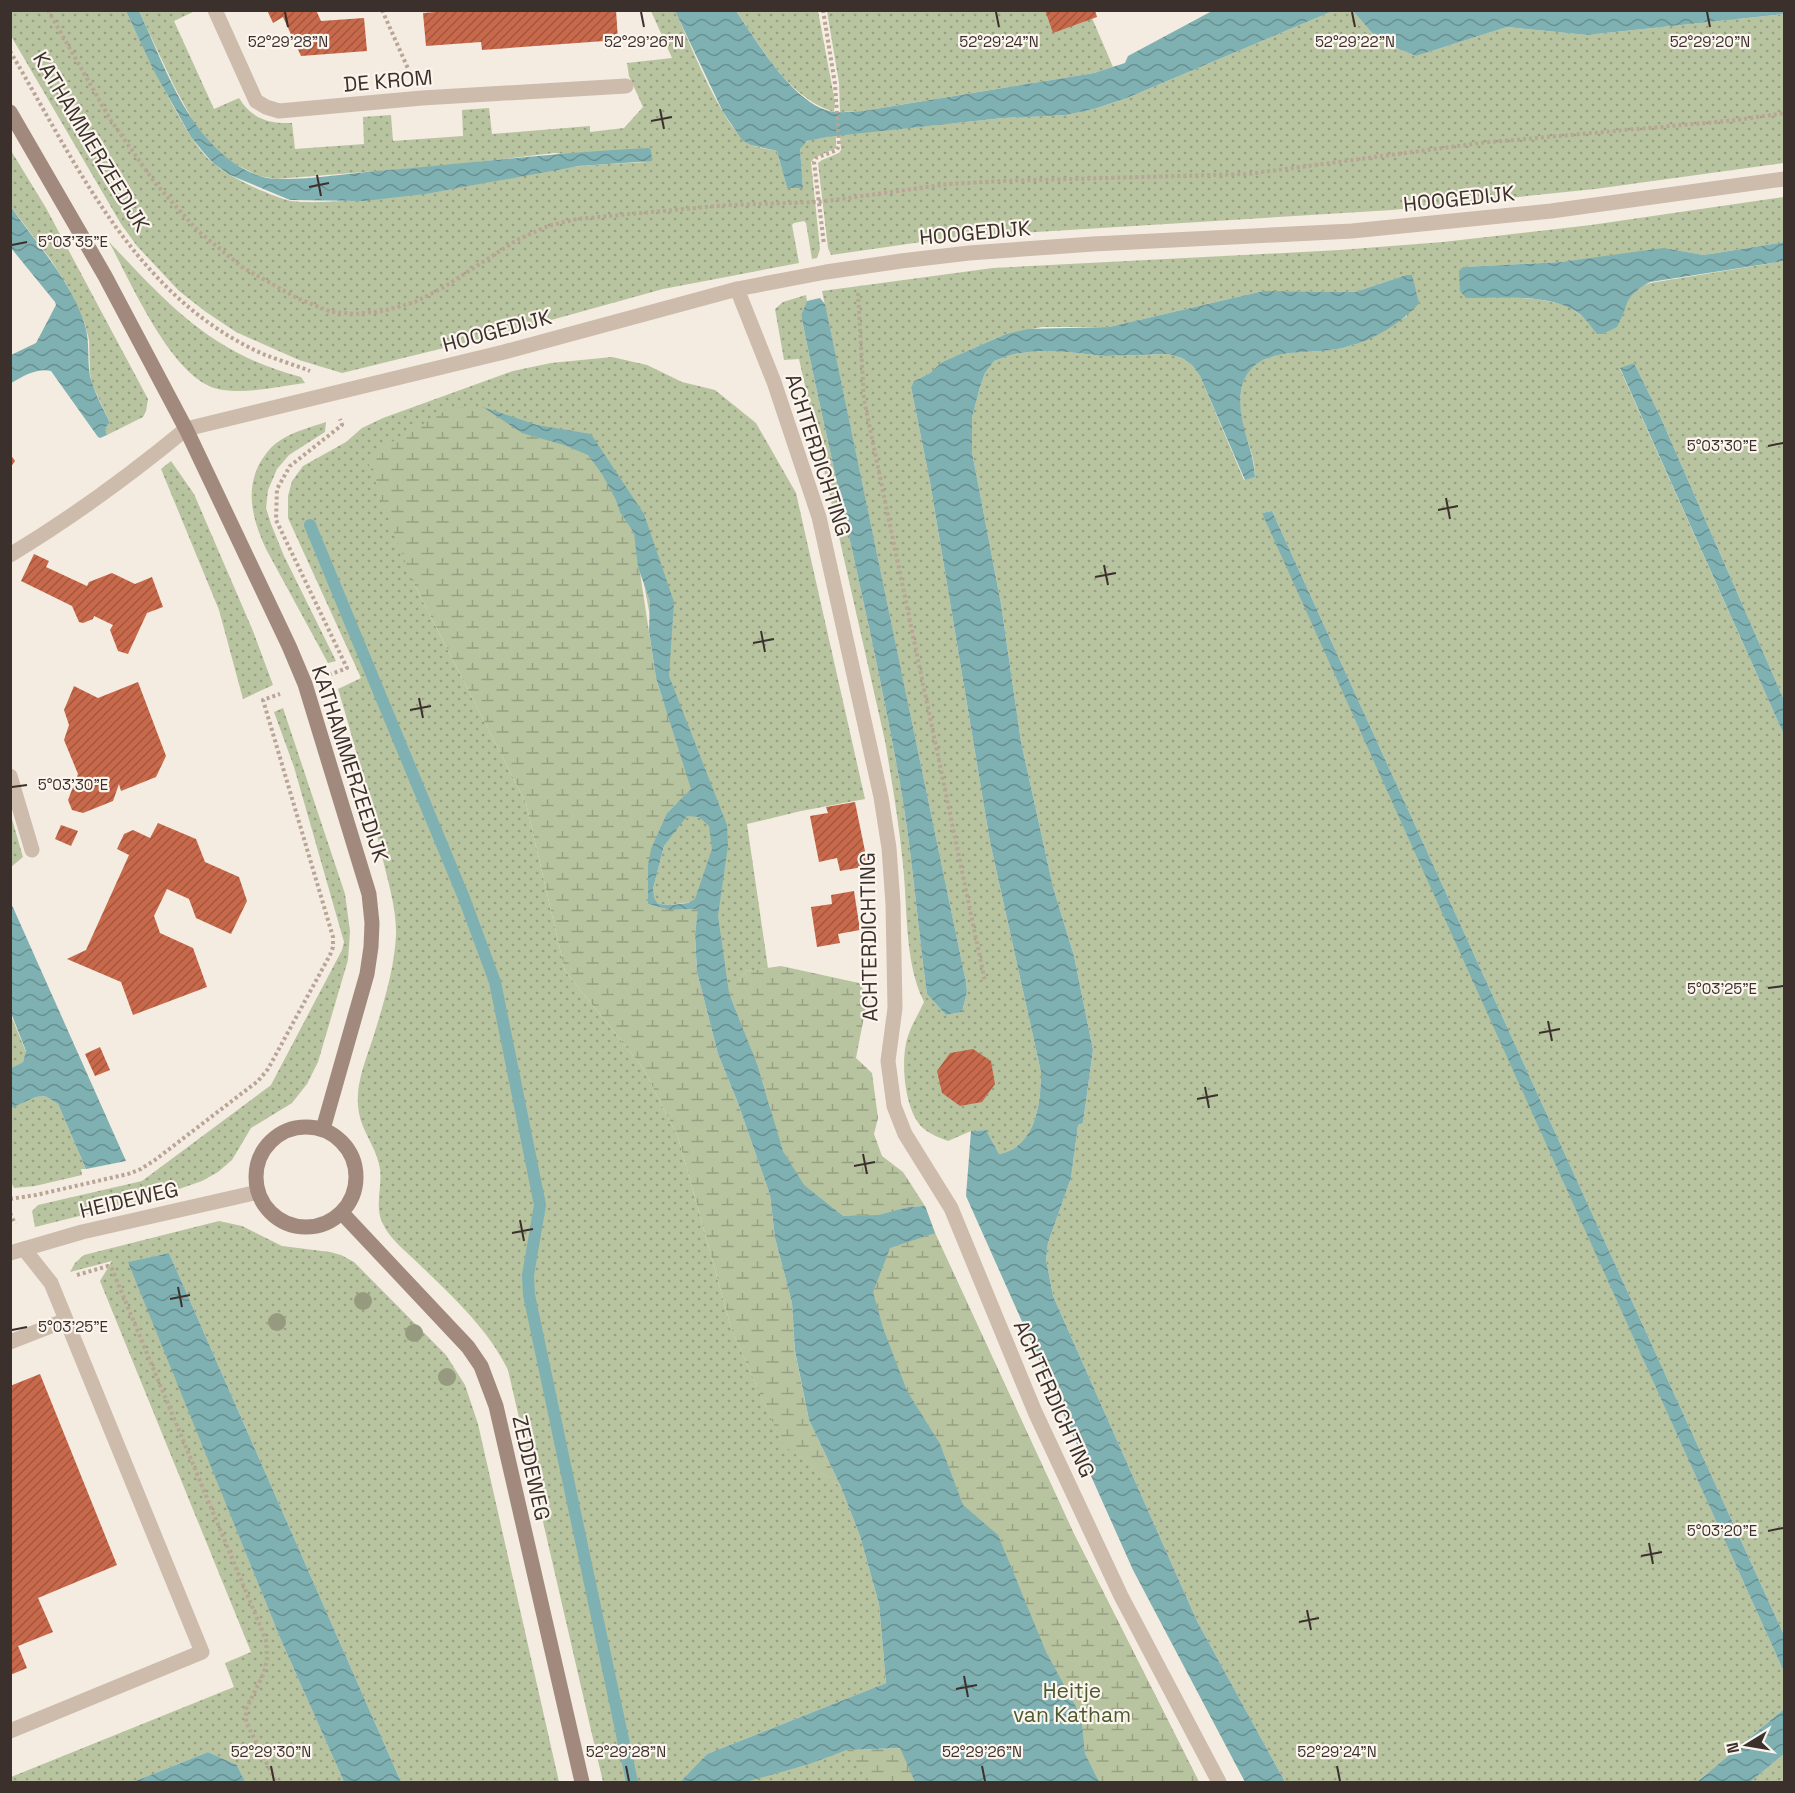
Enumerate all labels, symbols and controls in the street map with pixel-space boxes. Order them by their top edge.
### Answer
text: 52°29'28"N [248,32,328,51]
text: 52°29'26"N [604,32,684,51]
text: 52°29'24"N [959,32,1039,51]
text: 52°29'22"N [1315,32,1395,51]
text: 52°29'20"N [1670,32,1750,51]
street label: KATHAMMERZEEDIJK [27,47,156,237]
street label: DE KROM [342,63,434,98]
street label: HOOGEDIJK [1402,179,1516,218]
street label: HOOGEDIJK [918,214,1032,251]
text: 5°03'35"E [38,232,108,251]
street label: HOOGEDIJK [439,303,555,358]
street label: ACHTERDICHTING [779,370,857,540]
text: 5°03'30"E [1687,436,1757,455]
street label: KATHAMMERZEEDIJK [306,662,395,866]
text: 5°03'30"E [38,775,108,794]
street label: ACHTERDICHTING [854,852,883,1022]
text: 5°03'25"E [1687,979,1757,998]
street label: HEIDEWEG [77,1175,181,1224]
street label: ACHTERDICHTING [1008,1316,1101,1482]
text: 5°03'25"E [38,1317,108,1336]
street label: ZEDDEWEG [506,1413,557,1523]
text: 5°03'20"E [1687,1521,1757,1540]
park label: Heitje van Katham [1013,1677,1131,1728]
north arrow [1717,1715,1777,1775]
text: N [1721,1740,1744,1755]
text: 52°29'30"N [231,1742,311,1761]
text: 52°29'28"N [586,1742,666,1761]
text: 52°29'26"N [942,1742,1022,1761]
text: 52°29'24"N [1297,1742,1377,1761]

